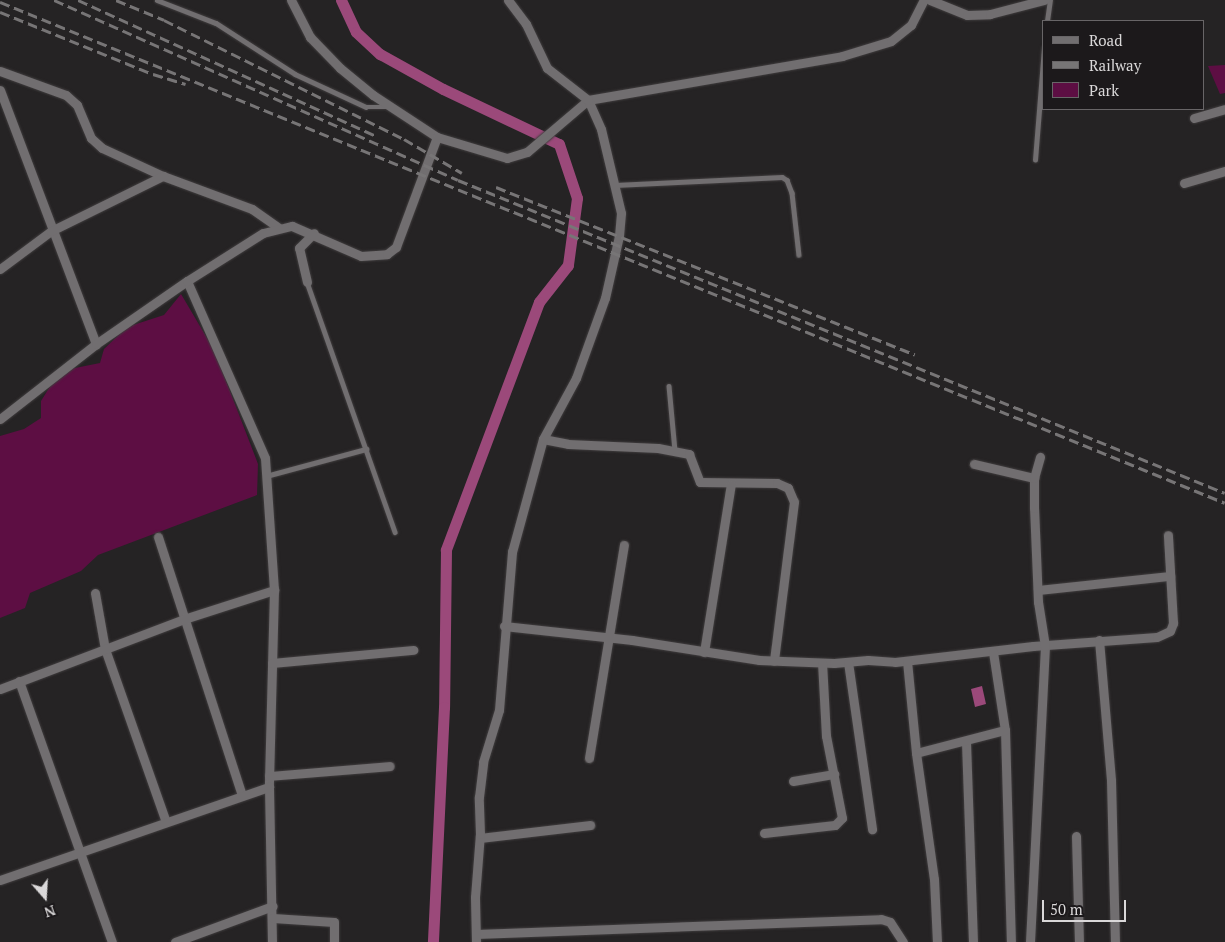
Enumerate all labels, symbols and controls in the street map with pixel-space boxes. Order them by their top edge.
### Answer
legend [1042,20,1205,110]
text: Road [1089,30,1122,50]
text: Railway [1089,55,1141,75]
text: Park [1089,80,1119,100]
north arrow [20,872,70,922]
scale bar [1045,890,1129,922]
text: 50 m [1050,899,1083,919]
text: N [42,901,58,922]

